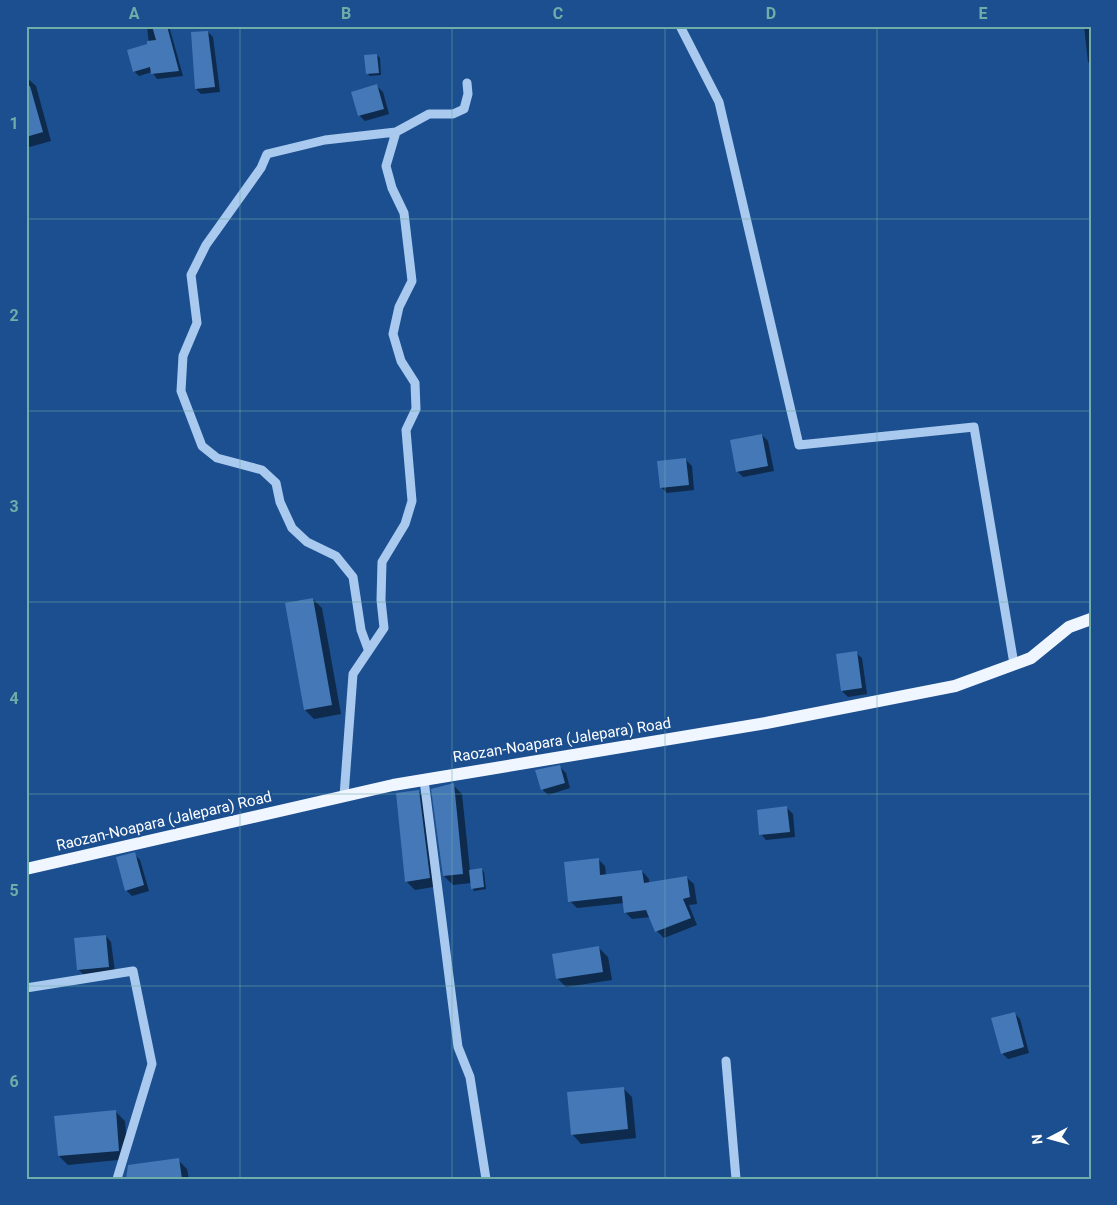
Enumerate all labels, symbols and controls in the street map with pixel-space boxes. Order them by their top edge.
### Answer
text: A [129,4,140,23]
text: B [341,4,351,23]
text: C [553,4,563,23]
text: D [766,4,776,23]
text: E [979,4,988,23]
text: 1 [9,114,19,133]
text: 2 [9,306,19,325]
text: 3 [9,497,19,516]
text: 4 [9,689,19,708]
street label: Raozan-Noapara (Jalepara) Road [452,714,672,766]
street label: Raozan-Noapara (Jalepara) Road [54,787,274,855]
text: 5 [9,881,19,900]
text: 6 [9,1072,19,1091]
north arrow [1024,1112,1074,1162]
text: N [1029,1134,1046,1145]

